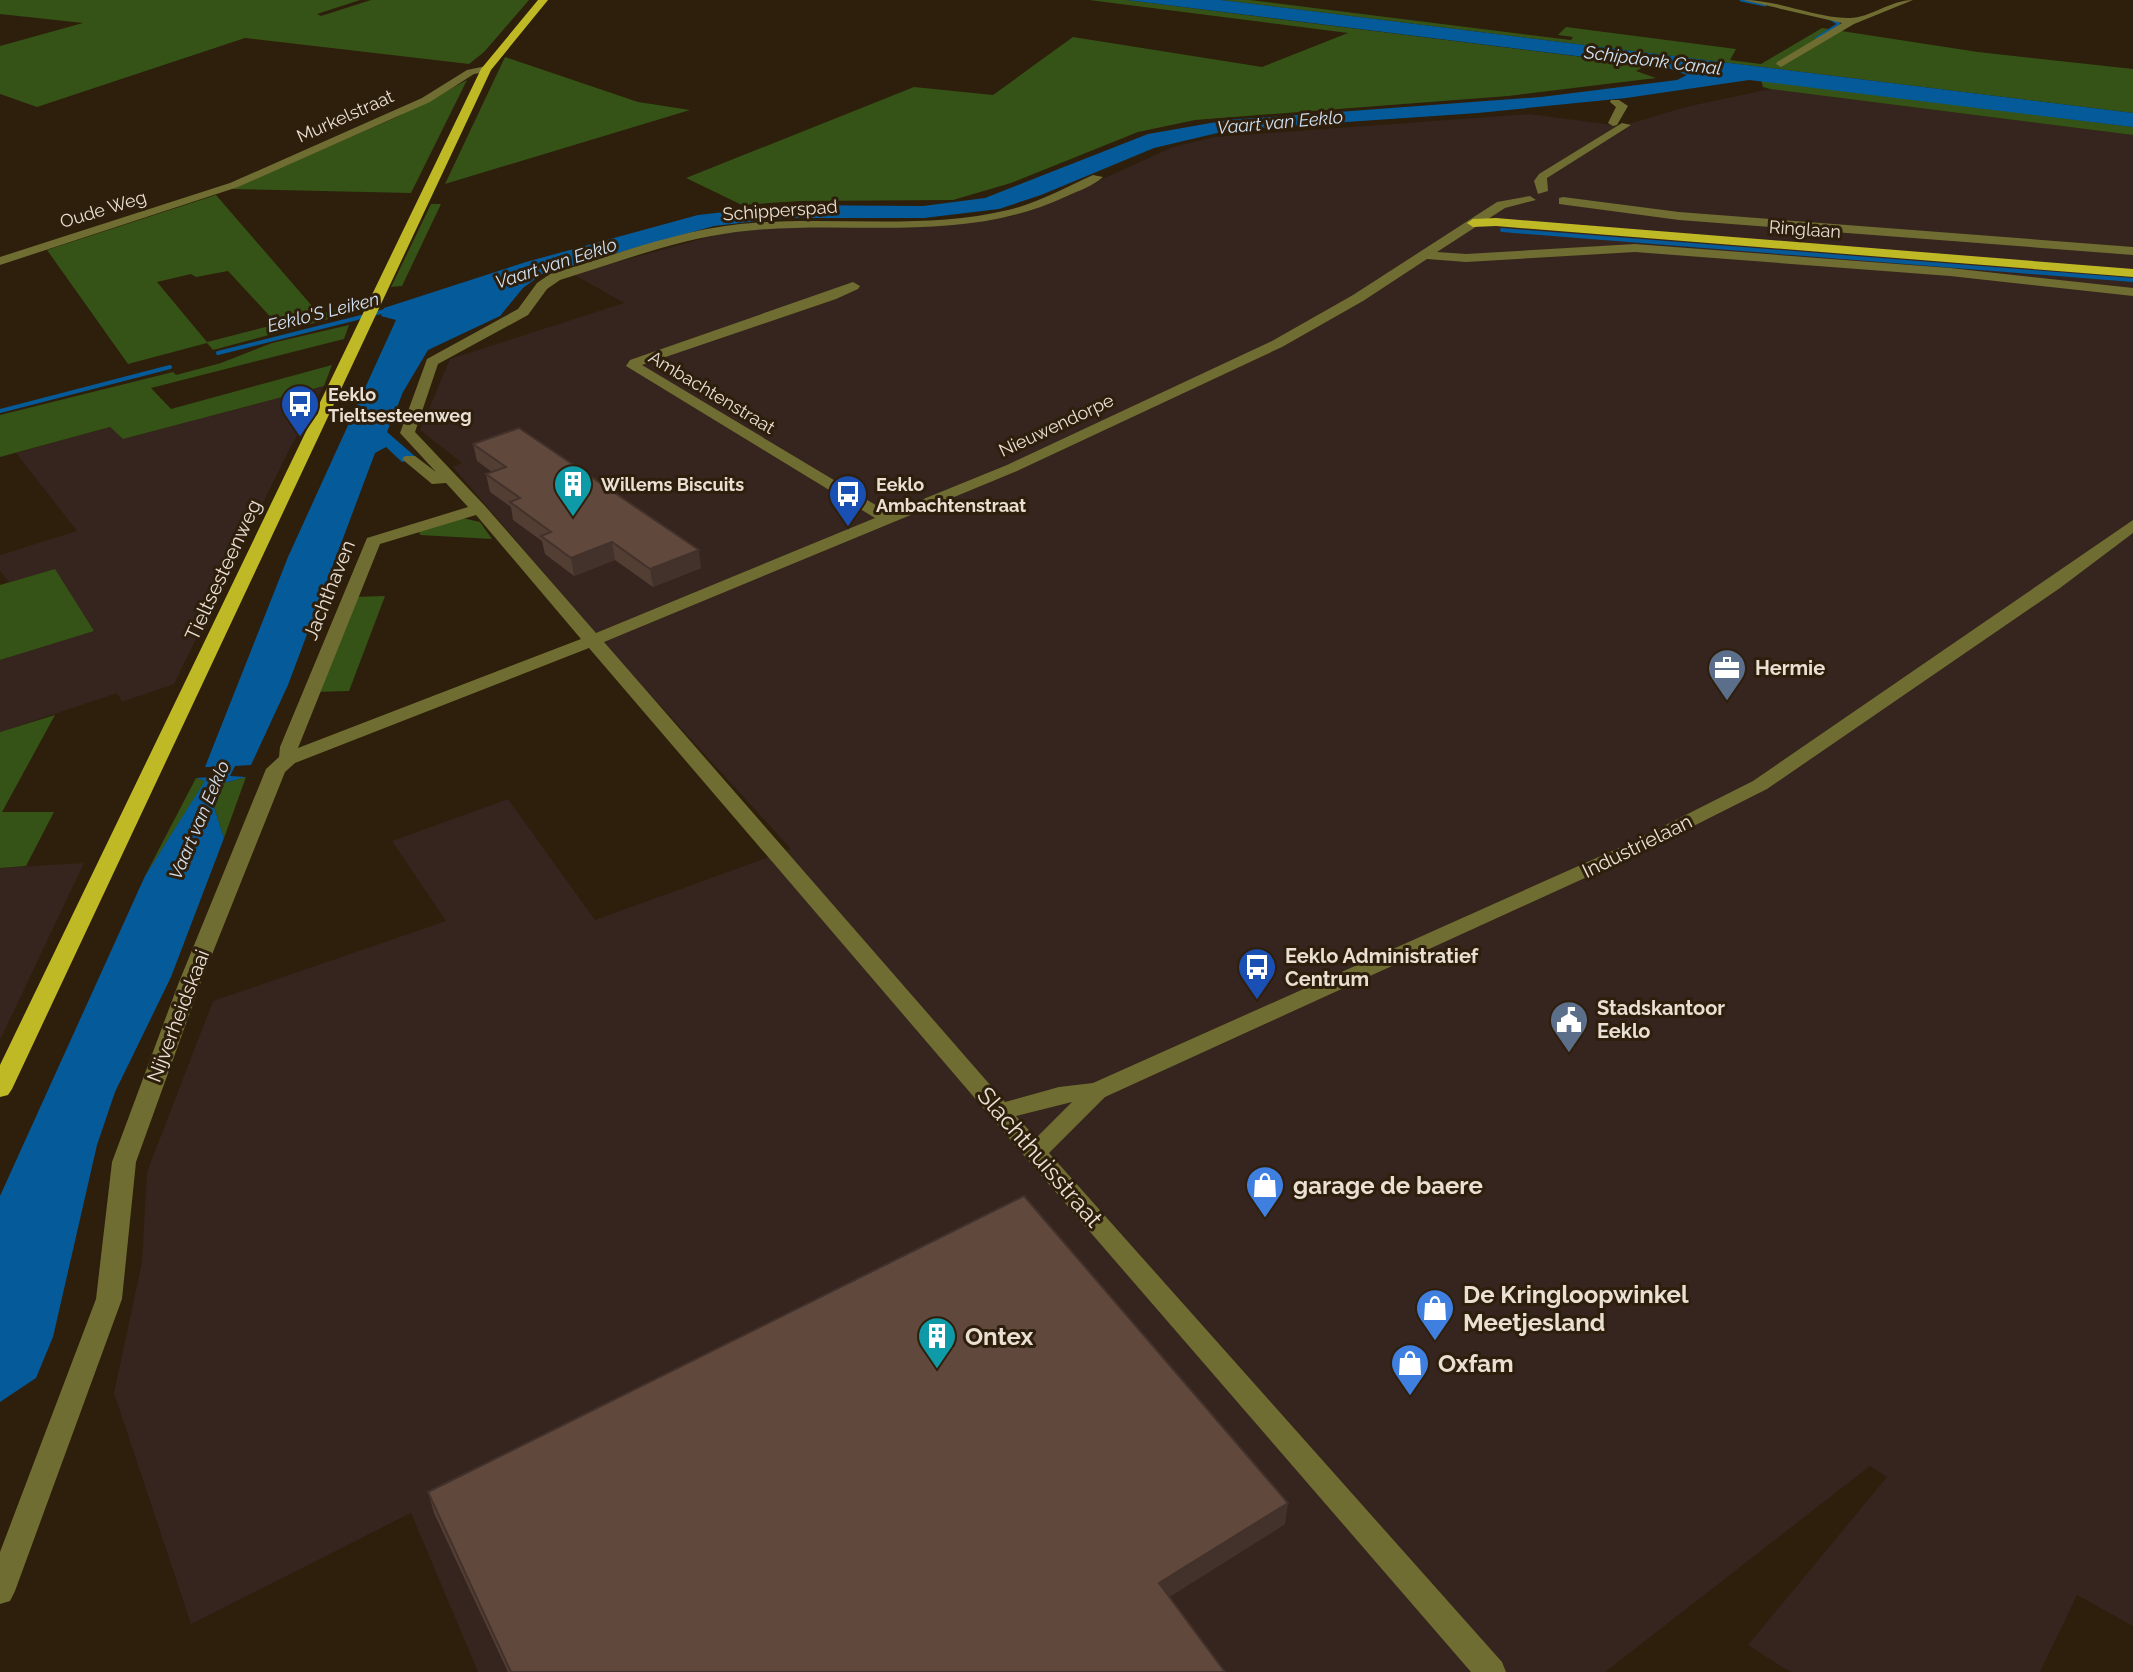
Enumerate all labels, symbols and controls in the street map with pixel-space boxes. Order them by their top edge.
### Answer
water label: Schipdonk Canal [1582,41,1723,79]
street label: Murkelstraat [293,85,397,147]
water label: Vaart van Eeklo [1216,106,1344,138]
street label: Oude Weg [57,186,149,232]
street label: Schipperspad [722,196,838,224]
street label: Ringlaan [1768,216,1842,242]
water label: Vaart van Eeklo [493,233,619,293]
water label: Eeklo'S Leiken [265,288,381,336]
street label: Ambachtenstraat [645,346,779,438]
bus stop icon: Eeklo Tieltsesteenweg [279,383,321,438]
place label: Eeklo Tieltsesteenweg [328,384,472,426]
street label: Nieuwendorpe [995,389,1117,461]
building icon: Willems Biscuits [552,463,594,518]
bus stop icon: Eeklo Ambachtenstraat [827,473,869,528]
place label: Willems Biscuits [601,474,744,495]
place label: Eeklo Ambachtenstraat [876,474,1026,516]
street label: Tieltsesteenweg [180,496,266,644]
street label: Jachthaven [298,537,360,643]
office icon: Hermie [1706,647,1748,702]
place label: Hermie [1755,656,1825,680]
water label: Vaart van Eeklo [165,758,233,882]
street label: Industrielaan [1578,809,1696,883]
place label: Eeklo Administratief Centrum [1285,944,1479,991]
street label: Nijverheidskaai [142,946,214,1086]
bus stop icon: Eeklo Administratief Centrum [1236,946,1278,1001]
place label: Stadskantoor Eeklo [1597,996,1725,1043]
public building icon: Stadskantoor Eeklo [1548,999,1590,1054]
street label: Slachthuisstraat [971,1081,1109,1233]
shop icon: garage de baere [1244,1164,1286,1219]
place label: garage de baere [1293,1171,1483,1200]
place label: De Kringloopwinkel Meetjesland [1463,1280,1689,1337]
shop icon: De Kringloopwinkel Meetjesland [1414,1287,1456,1342]
building icon: Ontex [916,1315,958,1370]
place label: Ontex [965,1322,1033,1351]
shop icon: Oxfam [1389,1342,1431,1397]
place label: Oxfam [1438,1349,1514,1378]

